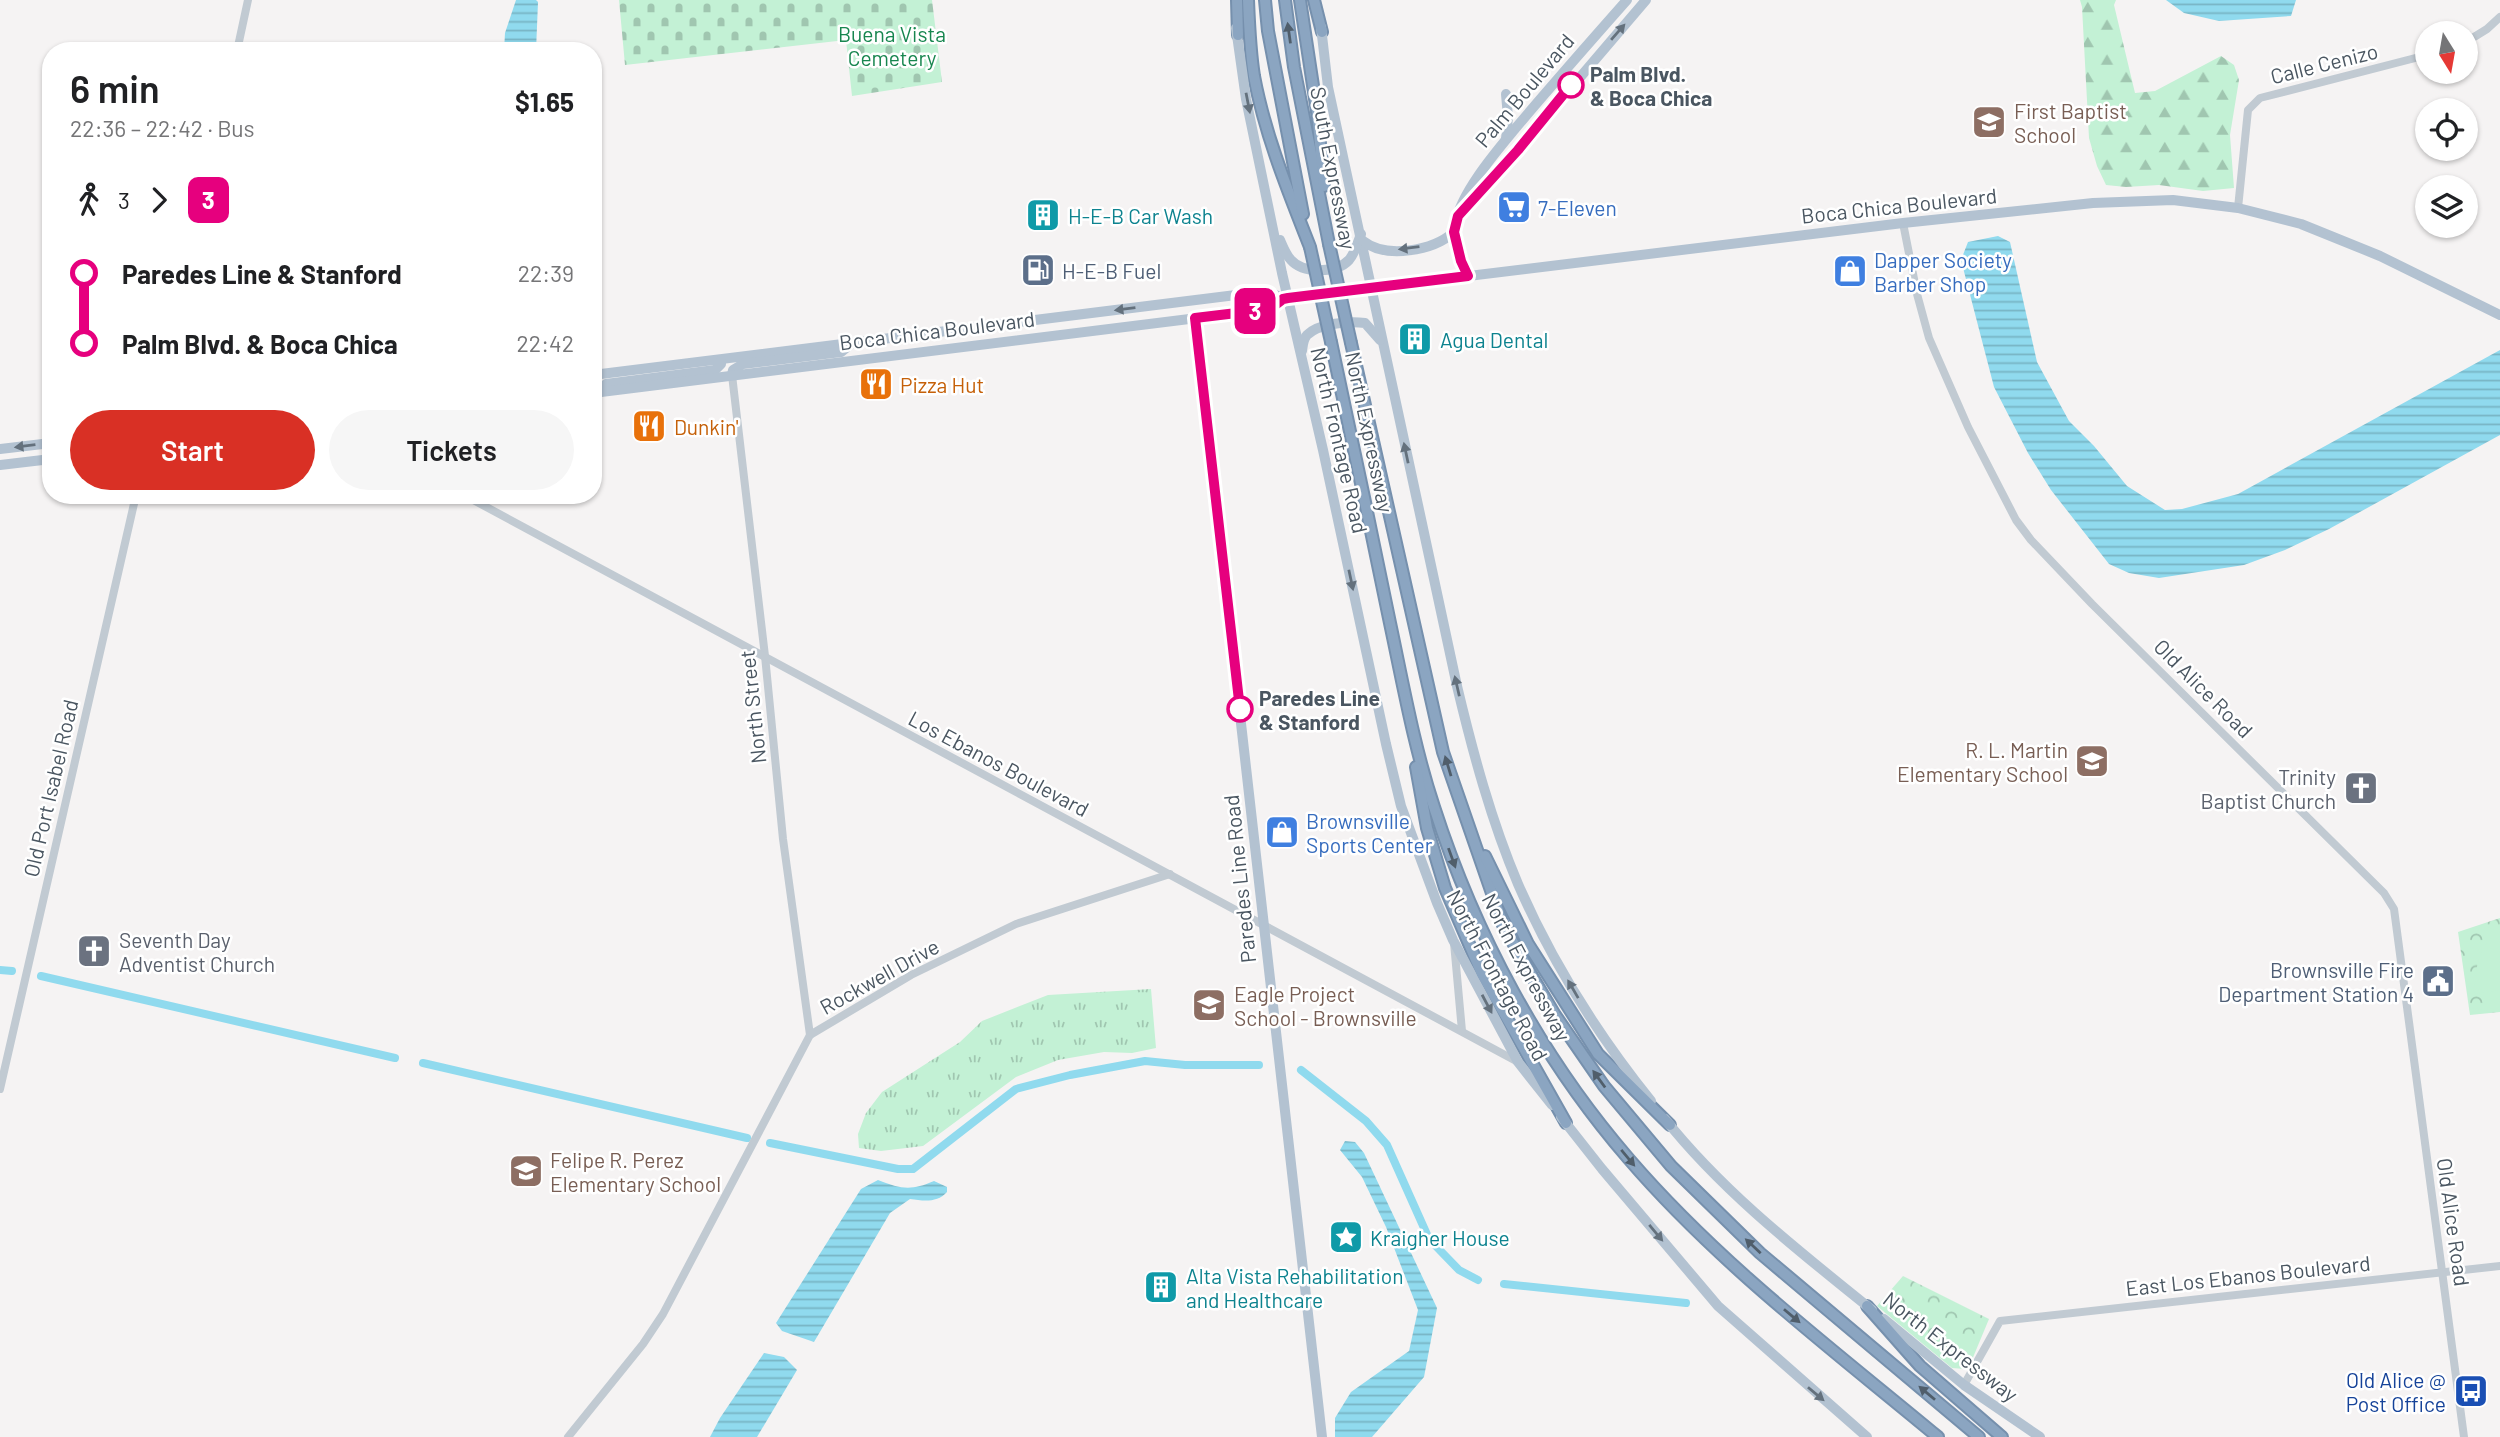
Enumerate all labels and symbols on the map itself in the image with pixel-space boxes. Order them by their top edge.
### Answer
park label: Buena Vista Cemetery [838,21,946,70]
north arrow [2415,21,2478,84]
one-way arrow [1283,22,1294,44]
one-way arrow [1610,23,1626,41]
street label: Palm Boulevard [1469,28,1579,152]
street label: Calle Cenizo [2268,38,2380,88]
place label: Palm Blvd. & Boca Chica [1590,61,1712,110]
marker: Palm Blvd. & Boca Chica [1558,72,1584,98]
street label: South Expressway [1306,84,1362,252]
one-way arrow [1242,92,1253,114]
place label: First Baptist School [2014,98,2127,147]
school or university icon: First Baptist School [1970,103,2008,141]
street label: Boca Chica Boulevard [1800,182,1998,228]
supermarket icon: 7-Eleven [1495,188,1533,226]
place label: 7-Eleven [1538,195,1617,220]
building icon: H-E-B Car Wash [1024,196,1062,234]
place label: H-E-B Car Wash [1068,203,1213,228]
one-way arrow [1398,243,1420,254]
place label: Dapper Society Barber Shop [1874,247,2012,296]
fuel station icon: H-E-B Fuel [1019,251,1057,289]
shop icon: Dapper Society Barber Shop [1831,252,1869,290]
place label: H-E-B Fuel [1062,258,1161,283]
line badge: 3 [1232,288,1278,334]
one-way arrow [1114,304,1136,315]
street label: Boca Chica Boulevard [838,306,1036,354]
building icon: Agua Dental [1396,320,1434,358]
place label: Agua Dental [1440,327,1548,352]
street label: North Frontage Road [1306,345,1374,535]
street label: North Expressway [1341,349,1399,515]
restaurant icon: Pizza Hut [857,365,895,403]
place label: Pizza Hut [900,372,984,397]
restaurant icon: Dunkin' [630,407,668,445]
place label: Dunkin' [674,414,739,439]
one-way arrow [14,440,36,451]
one-way arrow [1401,442,1412,464]
one-way arrow [1346,569,1357,591]
street label: Old Alice Road [2149,633,2259,743]
street label: North Street [734,649,770,765]
one-way arrow [1451,675,1462,697]
place label: Paredes Line & Stanford [1259,685,1380,734]
marker: Paredes Line & Stanford [1227,696,1253,722]
street label: Old Port Isabel Road [17,697,83,879]
street label: Los Ebanos Boulevard [905,705,1093,821]
place label: R. L. Martin Elementary School [1897,737,2068,786]
school or university icon: R. L. Martin Elementary School [2073,742,2111,780]
one-way arrow [1442,756,1452,777]
place label: Trinity Baptist Church [2201,764,2336,813]
church icon: Trinity Baptist Church [2342,769,2380,807]
street label: Paredes Line Road [1218,794,1260,964]
place label: Brownsville Sports Center [1306,808,1433,857]
shop icon: Brownsville Sports Center [1263,813,1301,851]
one-way arrow [1447,847,1458,868]
street label: North Frontage Road [1442,885,1554,1065]
street label: North Expressway [1477,889,1577,1046]
place label: Seventh Day Adventist Church [119,927,275,976]
church icon: Seventh Day Adventist Church [75,932,113,970]
street label: Rockwell Drive [815,933,943,1019]
place label: Brownsville Fire Department Station 4 [2218,957,2414,1006]
public building icon: Brownsville Fire Department Station 4 [2419,962,2457,1000]
one-way arrow [1567,979,1579,998]
place label: Eagle Project School - Brownsville [1234,981,1417,1030]
school or university icon: Eagle Project School - Brownsville [1190,986,1228,1024]
one-way arrow [1481,994,1493,1014]
one-way arrow [1593,1070,1607,1088]
place label: Felipe R. Perez Elementary School [550,1147,721,1196]
one-way arrow [1621,1148,1636,1166]
school or university icon: Felipe R. Perez Elementary School [507,1152,545,1190]
street label: Old Alice Road [2433,1156,2475,1288]
place icon: Kraigher House [1327,1218,1365,1256]
one-way arrow [1648,1224,1663,1241]
place label: Kraigher House [1370,1225,1510,1250]
one-way arrow [1745,1239,1762,1255]
street label: East Los Ebanos Boulevard [2124,1250,2372,1300]
place label: Alta Vista Rehabilitation and Healthcare [1186,1263,1404,1312]
building icon: Alta Vista Rehabilitation and Healthcare [1142,1268,1180,1306]
street label: North Expressway [1879,1286,2024,1407]
one-way arrow [1782,1308,1800,1323]
place label: Old Alice @ Post Office [2346,1367,2446,1416]
bus stop icon: Old Alice @ Post Office [2452,1372,2490,1410]
one-way arrow [1807,1386,1825,1401]
one-way arrow [1918,1386,1935,1401]

